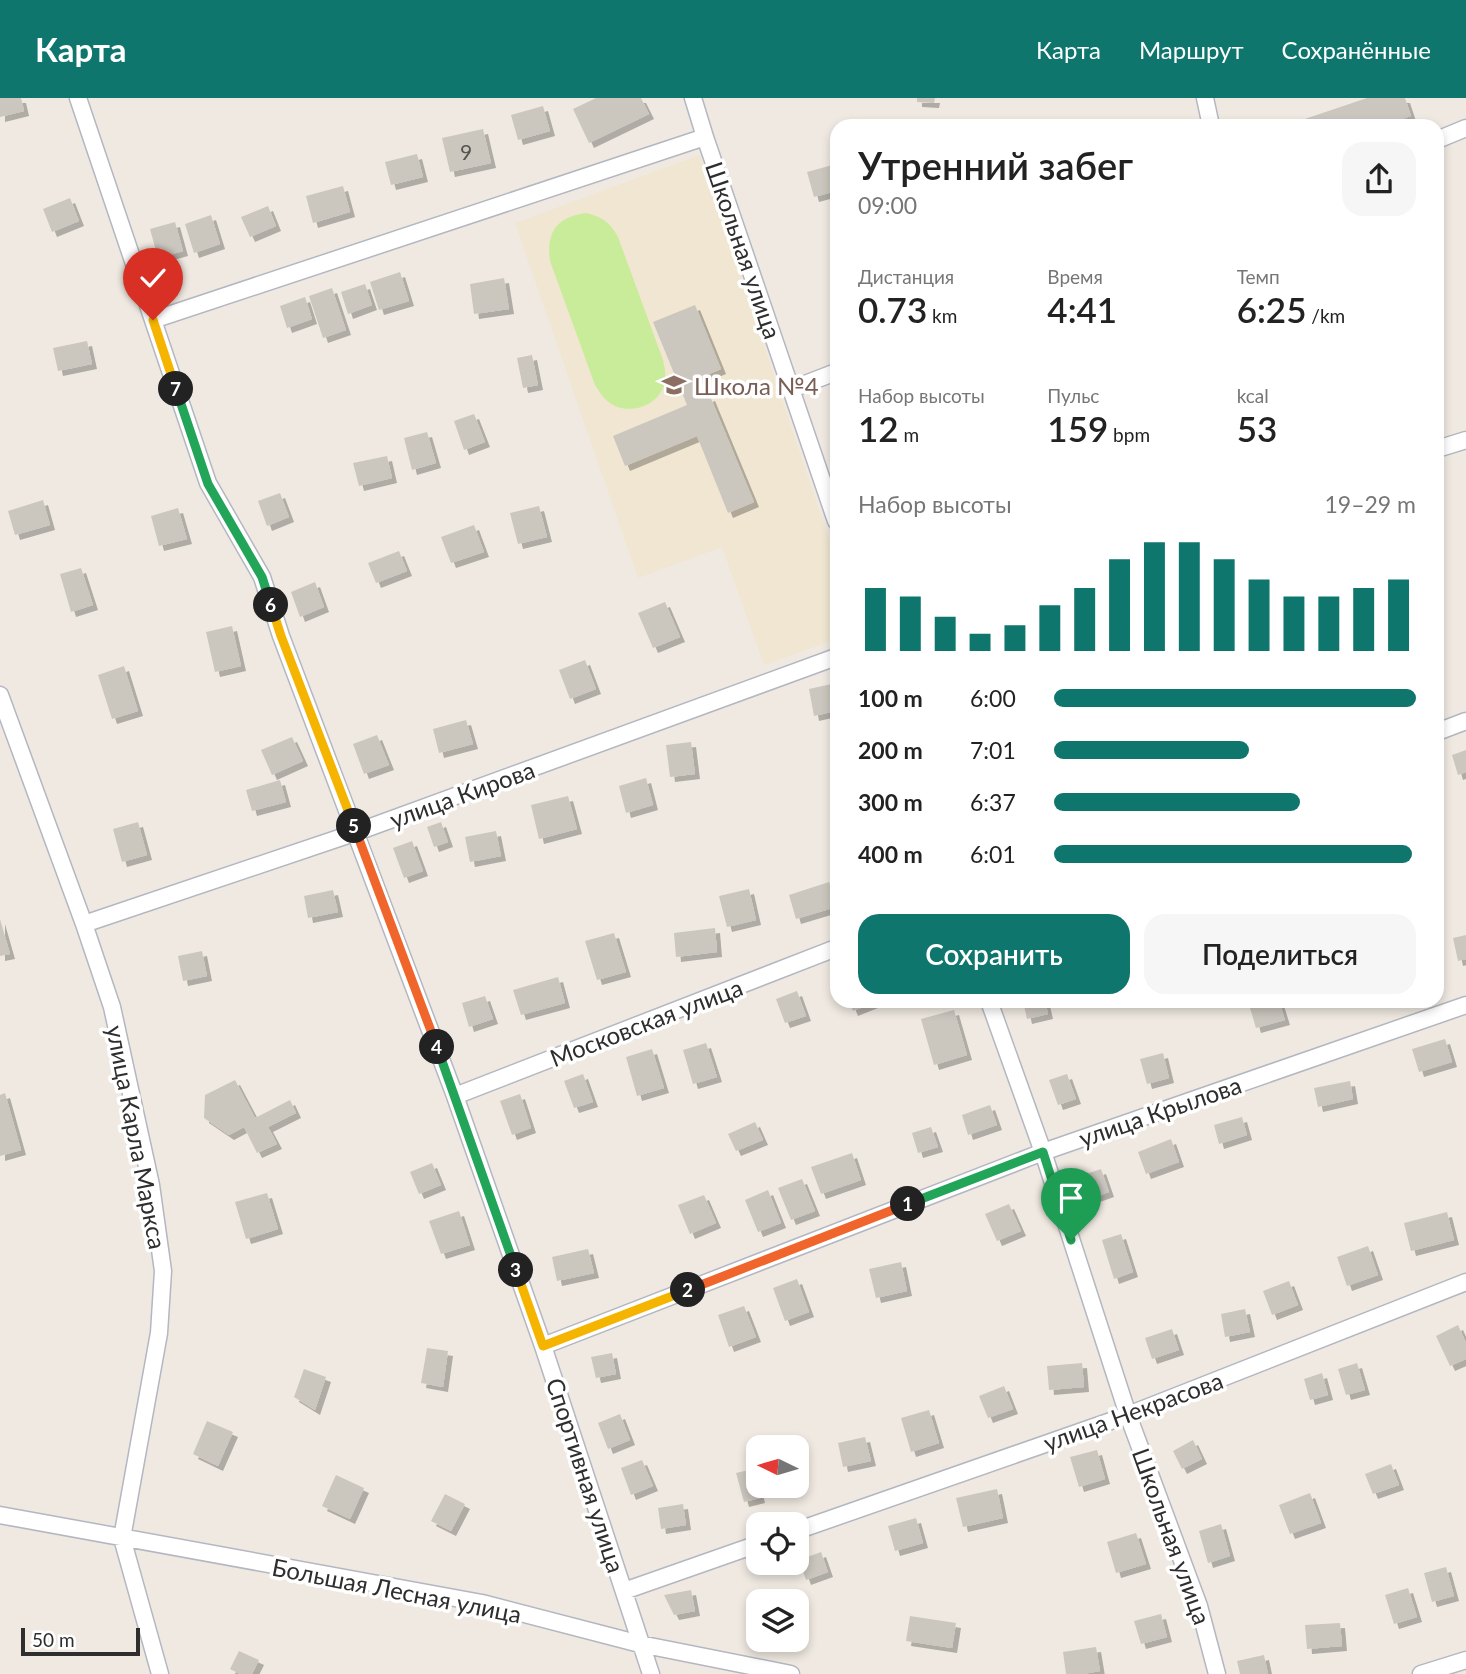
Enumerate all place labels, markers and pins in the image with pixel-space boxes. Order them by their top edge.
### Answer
pin [123,248,183,320]
school or university icon: Школа №4 [660,371,688,399]
place label: Школа №4 [694,371,819,400]
pin: 7 [158,372,194,406]
pin: 6 [254,588,288,622]
pin: 5 [336,808,372,844]
pin: 4 [420,1030,454,1065]
pin [1041,1168,1101,1240]
pin: 1 [890,1186,926,1222]
pin: 3 [498,1252,534,1288]
pin: 2 [670,1272,706,1308]

